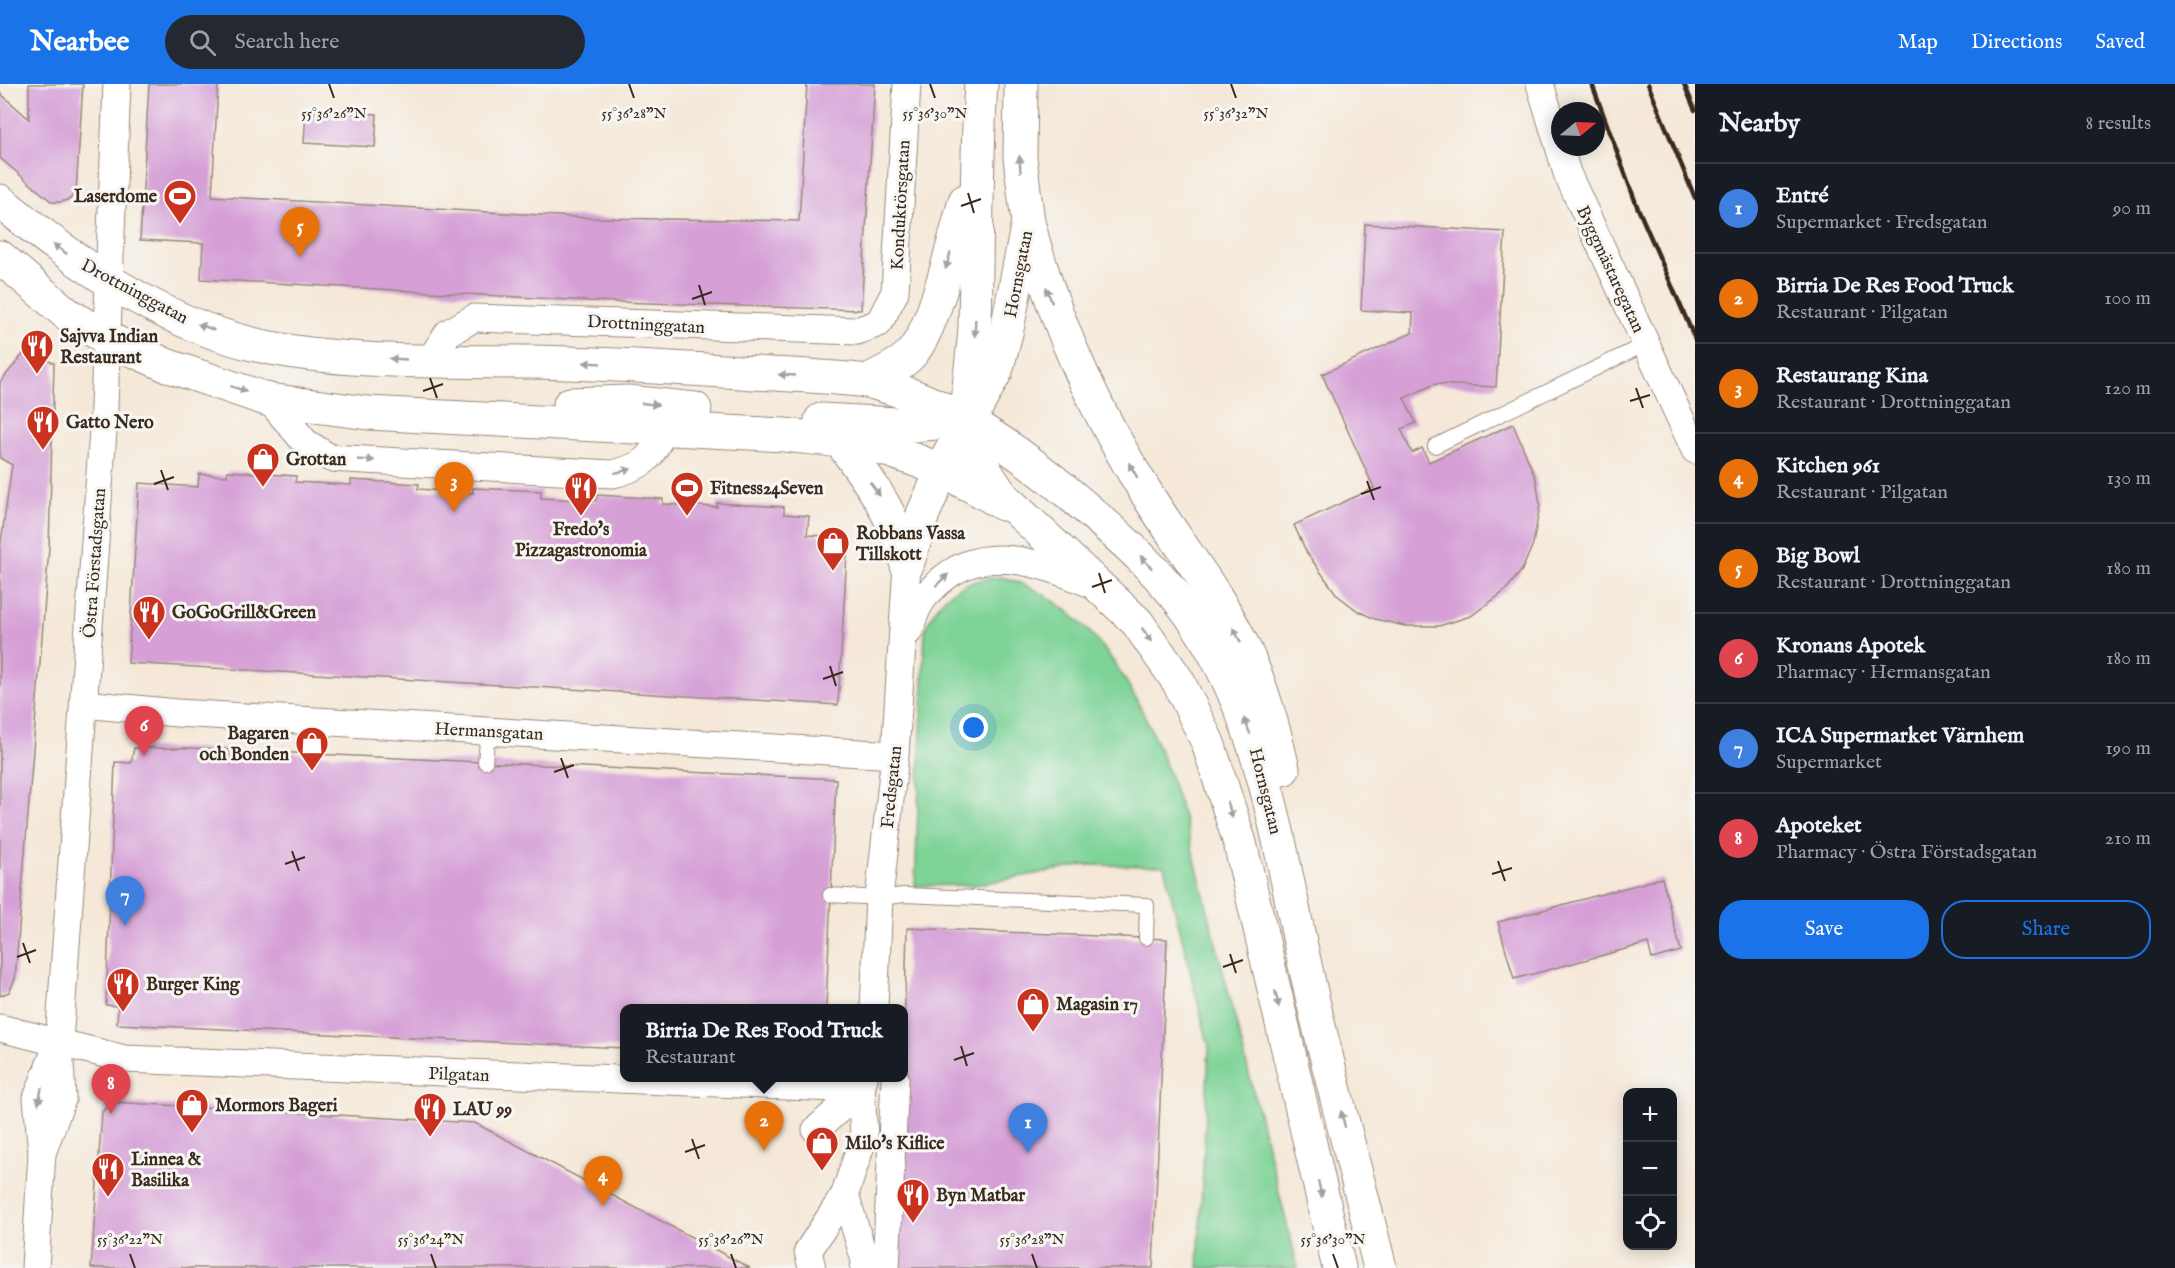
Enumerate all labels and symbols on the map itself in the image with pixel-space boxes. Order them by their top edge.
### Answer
north arrow [1551,102,1605,156]
text: 55°36'26"N [301,104,367,123]
text: 55°36'28"N [601,104,667,123]
text: 55°36'30"N [902,104,968,123]
text: 55°36'32"N [1204,104,1268,123]
street label: Konduktörsgatan [887,139,916,271]
one-way arrow [1016,155,1025,174]
sports icon: Laserdome [162,178,198,225]
place label: Laserdome [74,186,158,209]
street label: Byggmästaregatan [1570,202,1649,337]
pin: 5 [280,208,320,257]
street label: Hornsgatan [1000,228,1039,320]
one-way arrow [53,243,69,255]
one-way arrow [943,252,952,270]
street label: Drottninggatan [77,254,192,330]
one-way arrow [1043,286,1053,304]
street label: Drottninggatan [586,311,706,340]
one-way arrow [970,319,980,338]
one-way arrow [197,322,215,332]
place label: Sajvva Indian Restaurant [60,326,158,370]
restaurant icon: Sajvva Indian Restaurant [19,328,55,375]
one-way arrow [388,354,407,363]
one-way arrow [583,359,602,368]
one-way arrow [778,370,797,379]
one-way arrow [230,385,248,395]
one-way arrow [641,399,660,409]
restaurant icon: Gatto Nero [25,404,61,451]
place label: Gatto Nero [66,412,154,435]
shop icon: Grottan [245,441,281,488]
place label: Grottan [286,449,347,472]
one-way arrow [357,456,376,465]
one-way arrow [1128,461,1138,478]
pin: 3 [434,462,474,512]
one-way arrow [614,466,633,476]
restaurant icon: Fredo's Pizzagastronomia [563,470,599,517]
sports icon: Fitness24Seven [669,470,705,517]
place label: Fitness24Seven [710,478,824,501]
one-way arrow [869,481,881,497]
street label: Östra Förstadsgatan [78,487,112,639]
place label: Fredo's Pizzagastronomia [515,519,648,563]
place label: Robbans Vassa Tillskott [855,523,966,567]
shop icon: Robbans Vassa Tillskott [815,525,851,572]
one-way arrow [1139,554,1153,569]
one-way arrow [934,574,949,587]
restaurant icon: GoGoGrill&Green [131,594,167,641]
place label: GoGoGrill&Green [172,602,317,625]
one-way arrow [1141,626,1153,642]
one-way arrow [1232,626,1242,643]
pin: 6 [124,706,164,756]
your location [959,713,988,742]
one-way arrow [1242,717,1252,735]
street label: Hermansgatan [434,718,544,747]
place label: Bagaren och Bonden [199,723,289,767]
shop icon: Bagaren och Bonden [294,725,330,772]
street label: Fredsgatan [877,744,908,830]
street label: Hornsgatan [1243,746,1286,837]
one-way arrow [1226,801,1235,819]
pin: 7 [106,876,144,926]
restaurant icon: Burger King [105,966,141,1013]
place label: Burger King [146,974,241,997]
shop icon: Magasin 17 [1015,986,1051,1033]
one-way arrow [1272,990,1282,1008]
place label: Magasin 17 [1056,994,1138,1017]
street label: Pilgatan [428,1063,490,1088]
pin: 8 [92,1064,130,1114]
one-way arrow [35,1087,44,1106]
shop icon: Mormors Bageri [174,1087,210,1134]
restaurant icon: LAU 99 [412,1091,448,1138]
place label: Mormors Bageri [215,1095,338,1118]
place label: LAU 99 [453,1099,512,1122]
pin: 2 [744,1102,783,1151]
pin: 1 [1008,1104,1048,1153]
one-way arrow [1338,1110,1348,1128]
shop icon: Milo's Kiflice [804,1125,840,1172]
place label: Milo's Kiflice [845,1133,945,1156]
place label: Linnea & Basilika [131,1149,202,1193]
restaurant icon: Linnea & Basilika [90,1151,126,1198]
pin: 4 [584,1156,622,1206]
restaurant icon: Byn Matbar [895,1177,931,1224]
one-way arrow [1316,1180,1326,1198]
place label: Byn Matbar [936,1185,1026,1208]
text: 55°36'22"N [97,1230,163,1249]
text: 55°36'24"N [398,1230,464,1249]
text: 55°36'26"N [698,1230,764,1249]
text: 55°36'28"N [999,1230,1065,1249]
text: 55°36'30"N [1300,1230,1366,1249]

